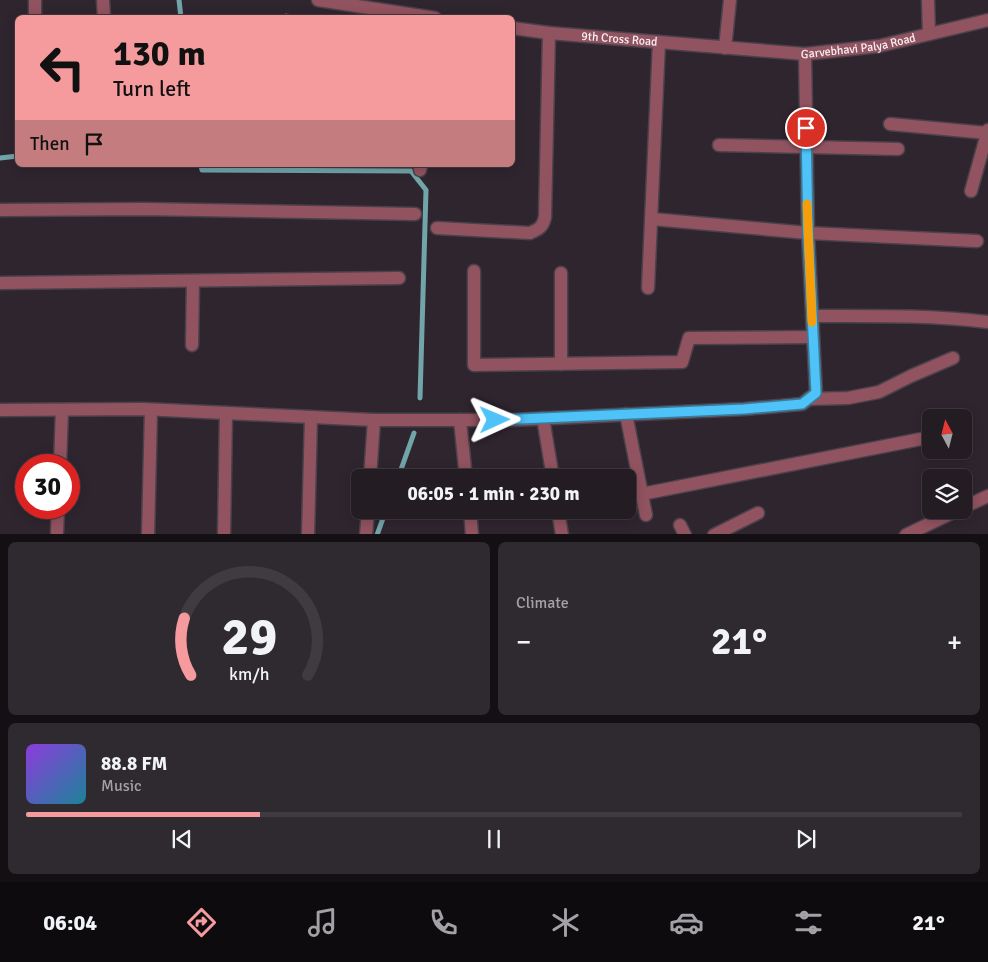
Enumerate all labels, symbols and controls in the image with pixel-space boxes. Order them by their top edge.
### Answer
street label: 9th Cross Road [581,28,658,49]
street label: Garvebhavi Palya Road [800,30,917,62]
text: 130 m [113,32,206,75]
icon: left [30,35,95,100]
text: Turn left [113,75,191,102]
pin [785,107,827,149]
icon: arrive [792,114,820,142]
icon: arrive [80,130,108,158]
text: Then [30,132,70,156]
position arrow [468,393,520,445]
north arrow [922,409,972,459]
map controls [922,409,972,519]
speed limit sign: 30 [15,454,80,519]
button: layers [922,469,972,519]
text: 06:05 · 1 min · 230 m [407,482,580,506]
text: Climate [516,593,569,613]
text: 29 [221,605,277,669]
text: 21° [711,618,767,665]
text: − [516,625,531,659]
text: + [947,625,962,659]
text: km/h [229,663,269,685]
text: 88.8 FM [101,752,167,776]
text: Music [101,776,142,796]
icon: previous [168,825,196,853]
icon: pause [480,825,508,853]
icon: next [792,825,820,853]
icon: directions [184,905,219,940]
icon: music [305,905,340,940]
icon: phone [426,905,461,940]
icon: climate [548,905,583,940]
icon: car [669,905,704,940]
icon: filters [791,905,826,940]
text: 06:04 [43,909,97,936]
text: 21° [912,909,945,936]

